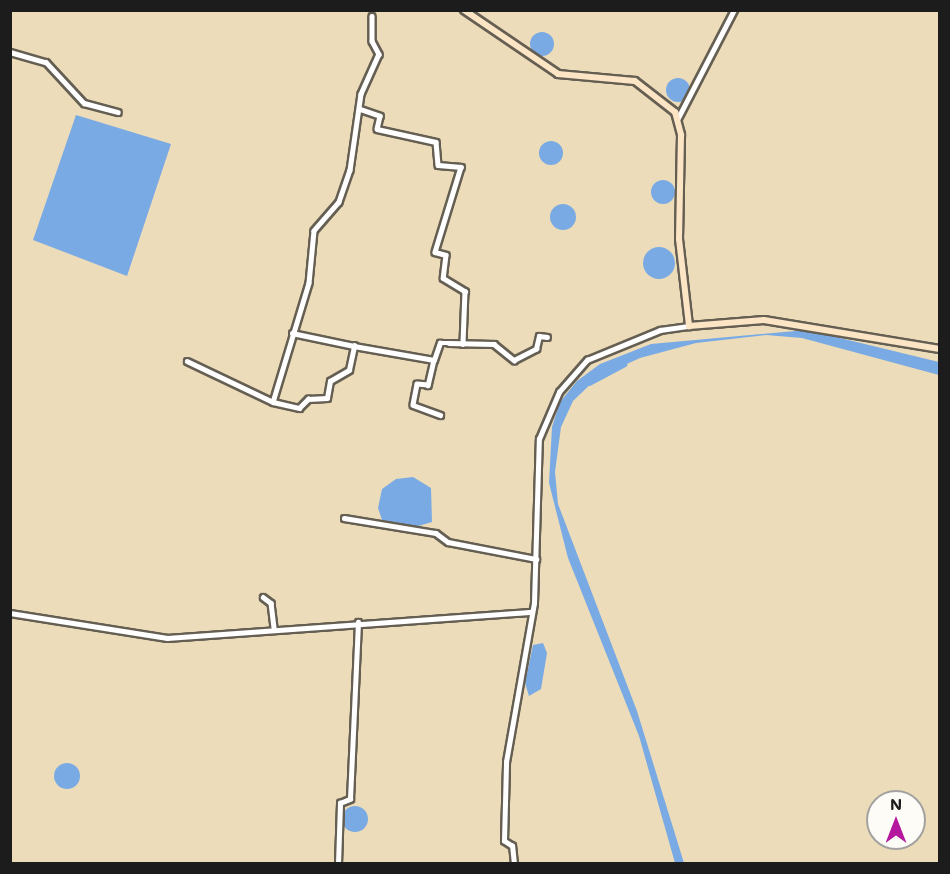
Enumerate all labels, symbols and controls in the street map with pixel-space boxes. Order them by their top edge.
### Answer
north arrow [866,790,926,850]
text: N [890,793,902,814]

